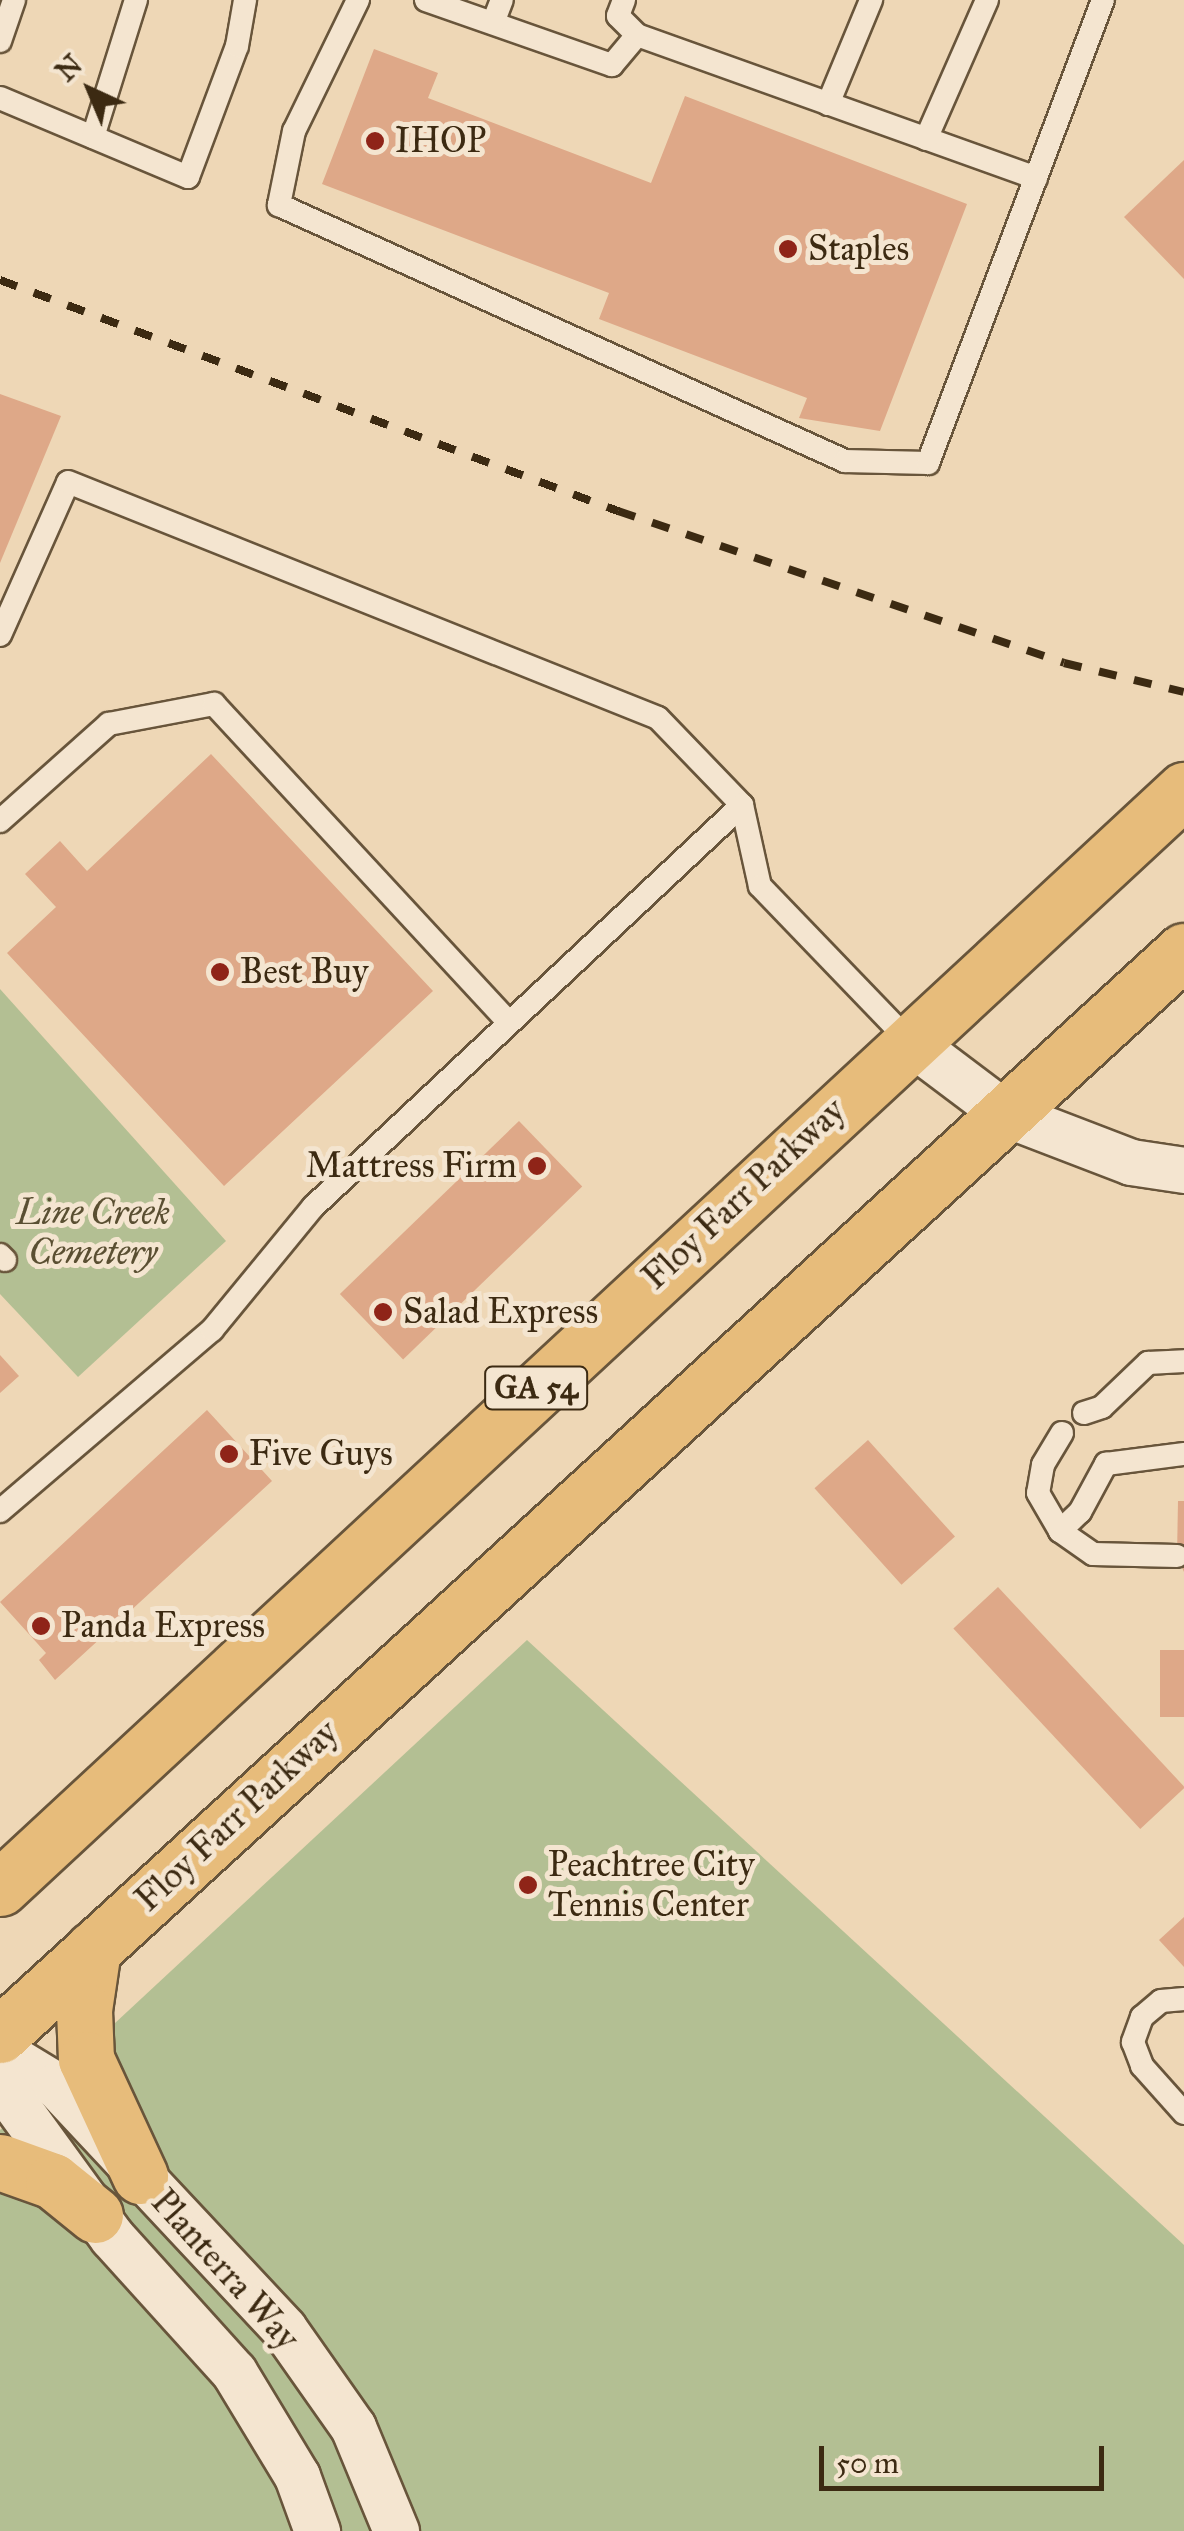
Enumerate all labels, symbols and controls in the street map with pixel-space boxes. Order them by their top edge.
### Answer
north arrow [40,40,140,140]
text: N [48,47,90,89]
place label: IHOP [395,120,486,162]
marker: IHOP [364,130,386,152]
place label: Staples [808,228,909,270]
marker: Staples [777,238,799,260]
place label: Best Buy [240,951,368,993]
marker: Best Buy [209,961,231,983]
street label: Floy Farr Parkway [634,1090,854,1298]
place label: Mattress Firm [306,1145,517,1187]
marker: Mattress Firm [526,1155,548,1177]
park label: Line Creek Cemetery [16,1192,170,1274]
place label: Salad Express [403,1291,598,1333]
marker: Salad Express [372,1301,394,1323]
road number: GA 54 [484,1361,588,1415]
place label: Five Guys [249,1433,393,1475]
marker: Five Guys [218,1443,240,1465]
place label: Panda Express [61,1605,265,1647]
marker: Panda Express [30,1615,52,1637]
street label: Floy Farr Parkway [127,1712,347,1920]
place label: Peachtree City Tennis Center [548,1844,755,1926]
marker: Peachtree City Tennis Center [517,1874,539,1896]
street label: Planterra Way [142,2181,308,2359]
scale bar [824,2426,1109,2488]
text: 50 m [836,2445,899,2481]

